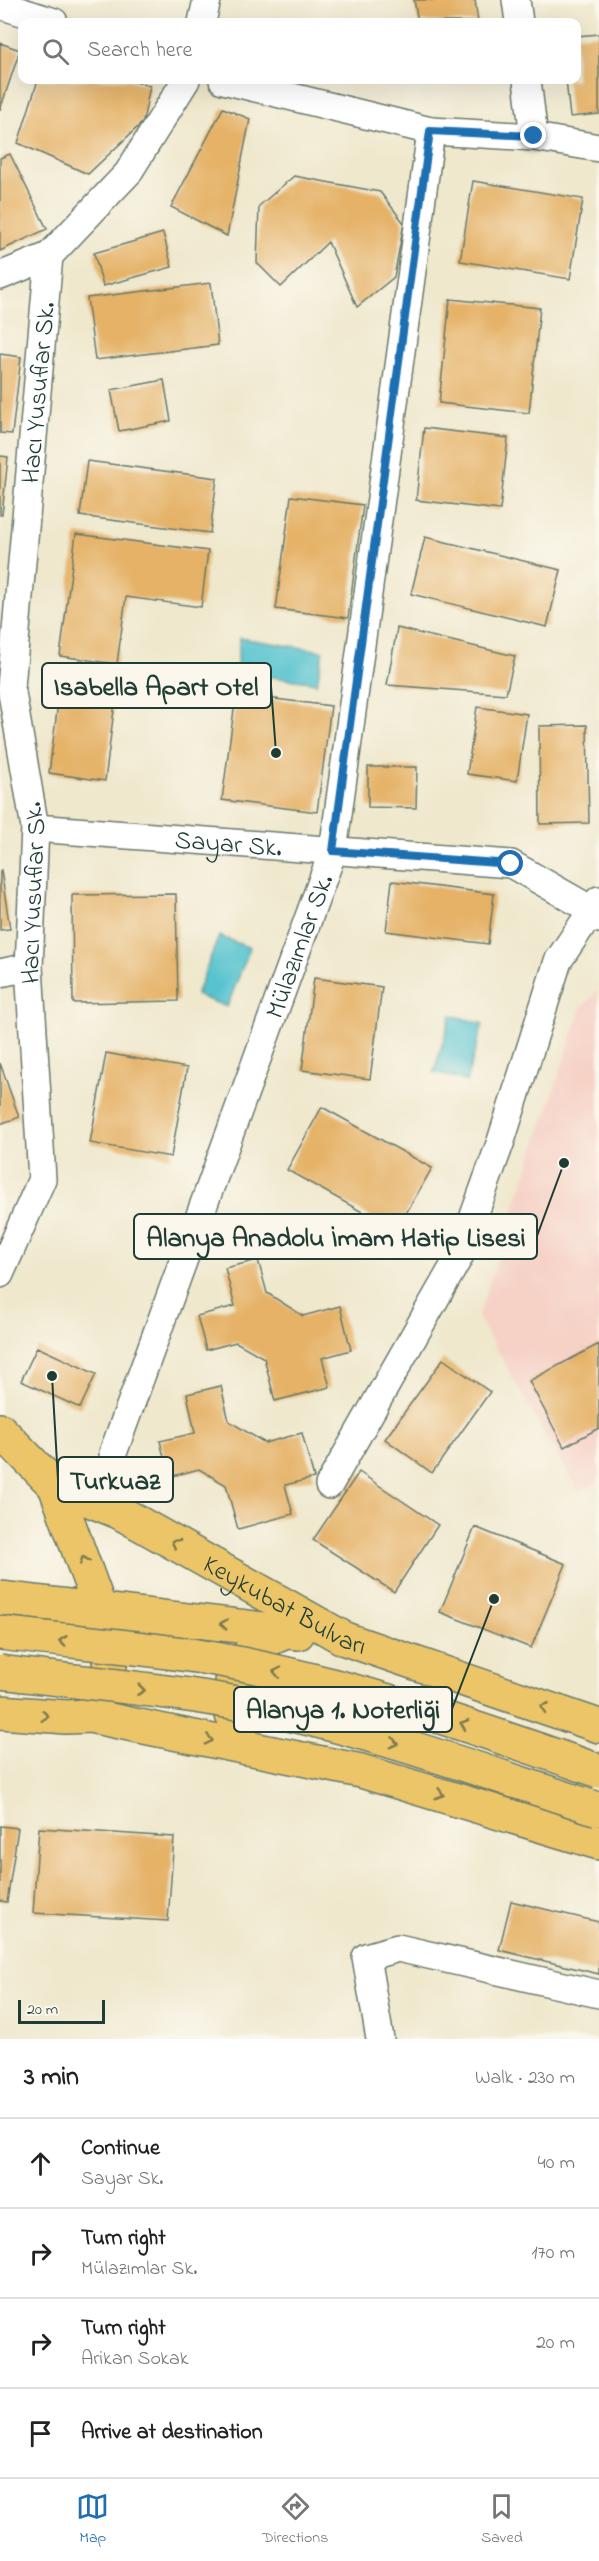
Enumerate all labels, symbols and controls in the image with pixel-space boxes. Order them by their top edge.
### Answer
search box [18,18,581,84]
icon: search [39,35,72,68]
text: Search here [87,35,192,67]
route end [520,122,546,148]
street label: Hacı Yusuflar Sk. [13,301,67,485]
callout: Isabella Apart Otel [42,663,271,708]
text: Isabella Apart Otel [54,669,258,708]
street label: Hacı Yusuflar Sk. [13,799,58,985]
street label: Sayar Sk. [173,823,283,869]
route start [497,850,523,876]
street label: Mülazımlar Sk. [257,869,345,1024]
callout: Alanya Anadolu İmam Hatip Lisesi [134,1214,537,1259]
text: Alanya Anadolu İmam Hatip Lisesi [146,1220,526,1259]
callout: Turkuaz [58,1457,173,1502]
text: Turkuaz [70,1463,161,1502]
one-way arrow [171,1539,181,1551]
street label: Keykubat Bulvarı [195,1547,371,1667]
one-way arrow [78,1555,91,1566]
one-way arrow [220,1618,229,1631]
one-way arrow [58,1635,68,1648]
one-way arrow [272,1666,282,1679]
one-way arrow [137,1683,146,1695]
callout: Alanya 1. Noterliği [234,1687,452,1732]
text: Alanya 1. Noterliği [246,1692,440,1732]
one-way arrow [539,1701,550,1714]
one-way arrow [41,1709,50,1722]
one-way arrow [460,1718,470,1731]
one-way arrow [204,1733,214,1746]
one-way arrow [388,1735,398,1748]
one-way arrow [434,1787,445,1799]
scale bar [18,1997,105,2024]
text: 20 m [27,1998,58,2022]
text: 3 min [24,2059,79,2097]
text: Walk · 230 m [475,2064,575,2093]
text: Continue [81,2133,160,2165]
icon: ahead [24,2147,57,2180]
text: 40 m [538,2149,575,2178]
text: Sayar Sk. [81,2165,163,2194]
text: Turn right [81,2223,166,2255]
icon: right [24,2237,57,2270]
text: 170 m [531,2239,575,2268]
text: Mülazımlar Sk. [81,2255,197,2284]
text: Turn right [81,2313,166,2345]
icon: right [24,2327,57,2360]
text: 20 m [536,2329,575,2358]
text: Arikan Sokak [81,2345,189,2374]
icon: arrive [24,2417,57,2450]
text: Arrive at destination [81,2417,263,2449]
tab: Map [76,2490,109,2550]
tab: Directions [262,2490,328,2550]
tab: Saved [481,2490,523,2550]

